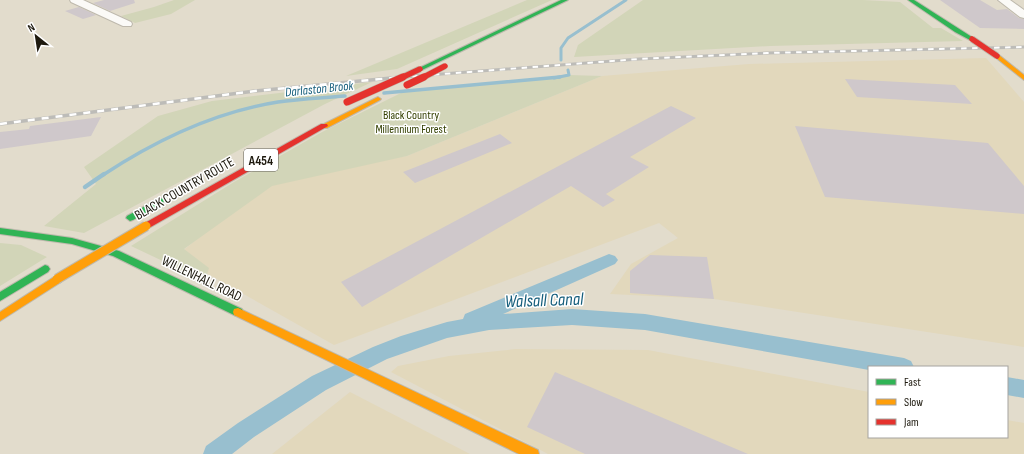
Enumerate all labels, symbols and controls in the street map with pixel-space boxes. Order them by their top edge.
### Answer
north arrow [16,16,56,56]
text: N [25,21,37,35]
water label: Darlaston Brook [284,77,355,101]
park label: Black Country Millennium Forest [375,108,447,137]
road number: A454 [244,149,278,171]
street label: BLACK COUNTRY ROUTE [131,153,237,224]
street label: WILLENHALL ROAD [159,252,245,305]
water label: Walsall Canal [504,289,584,312]
legend [868,366,1008,438]
text: Fast [904,375,921,390]
text: Slow [904,395,923,410]
text: Jam [903,415,919,430]

